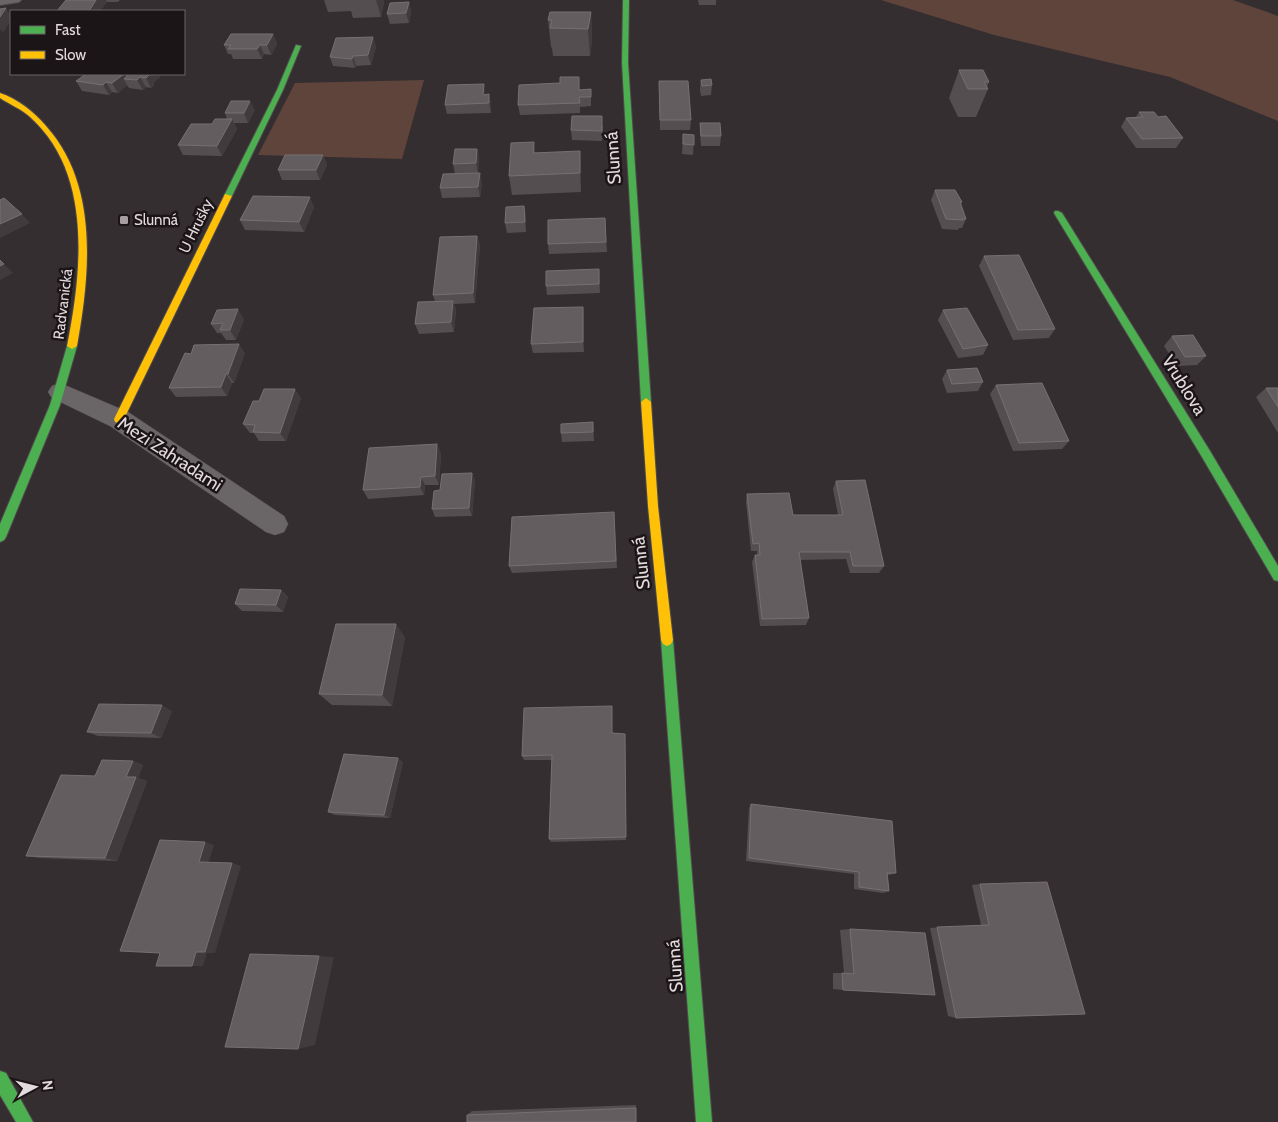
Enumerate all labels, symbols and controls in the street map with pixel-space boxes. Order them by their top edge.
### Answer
legend [10,10,185,75]
text: Fast [55,21,80,39]
text: Slow [55,46,86,64]
street label: Slunná [600,131,626,185]
street label: U Hrušky [175,196,217,256]
place label: Slunná [134,211,179,229]
marker: Slunná [118,214,130,226]
street label: Radvanická [50,267,76,340]
street label: Vrublova [1157,351,1211,419]
street label: Mezi Zahradami [113,412,227,496]
street label: Slunná [627,535,655,590]
street label: Slunná [662,939,688,993]
north arrow [10,1062,60,1112]
text: N [38,1079,57,1091]

